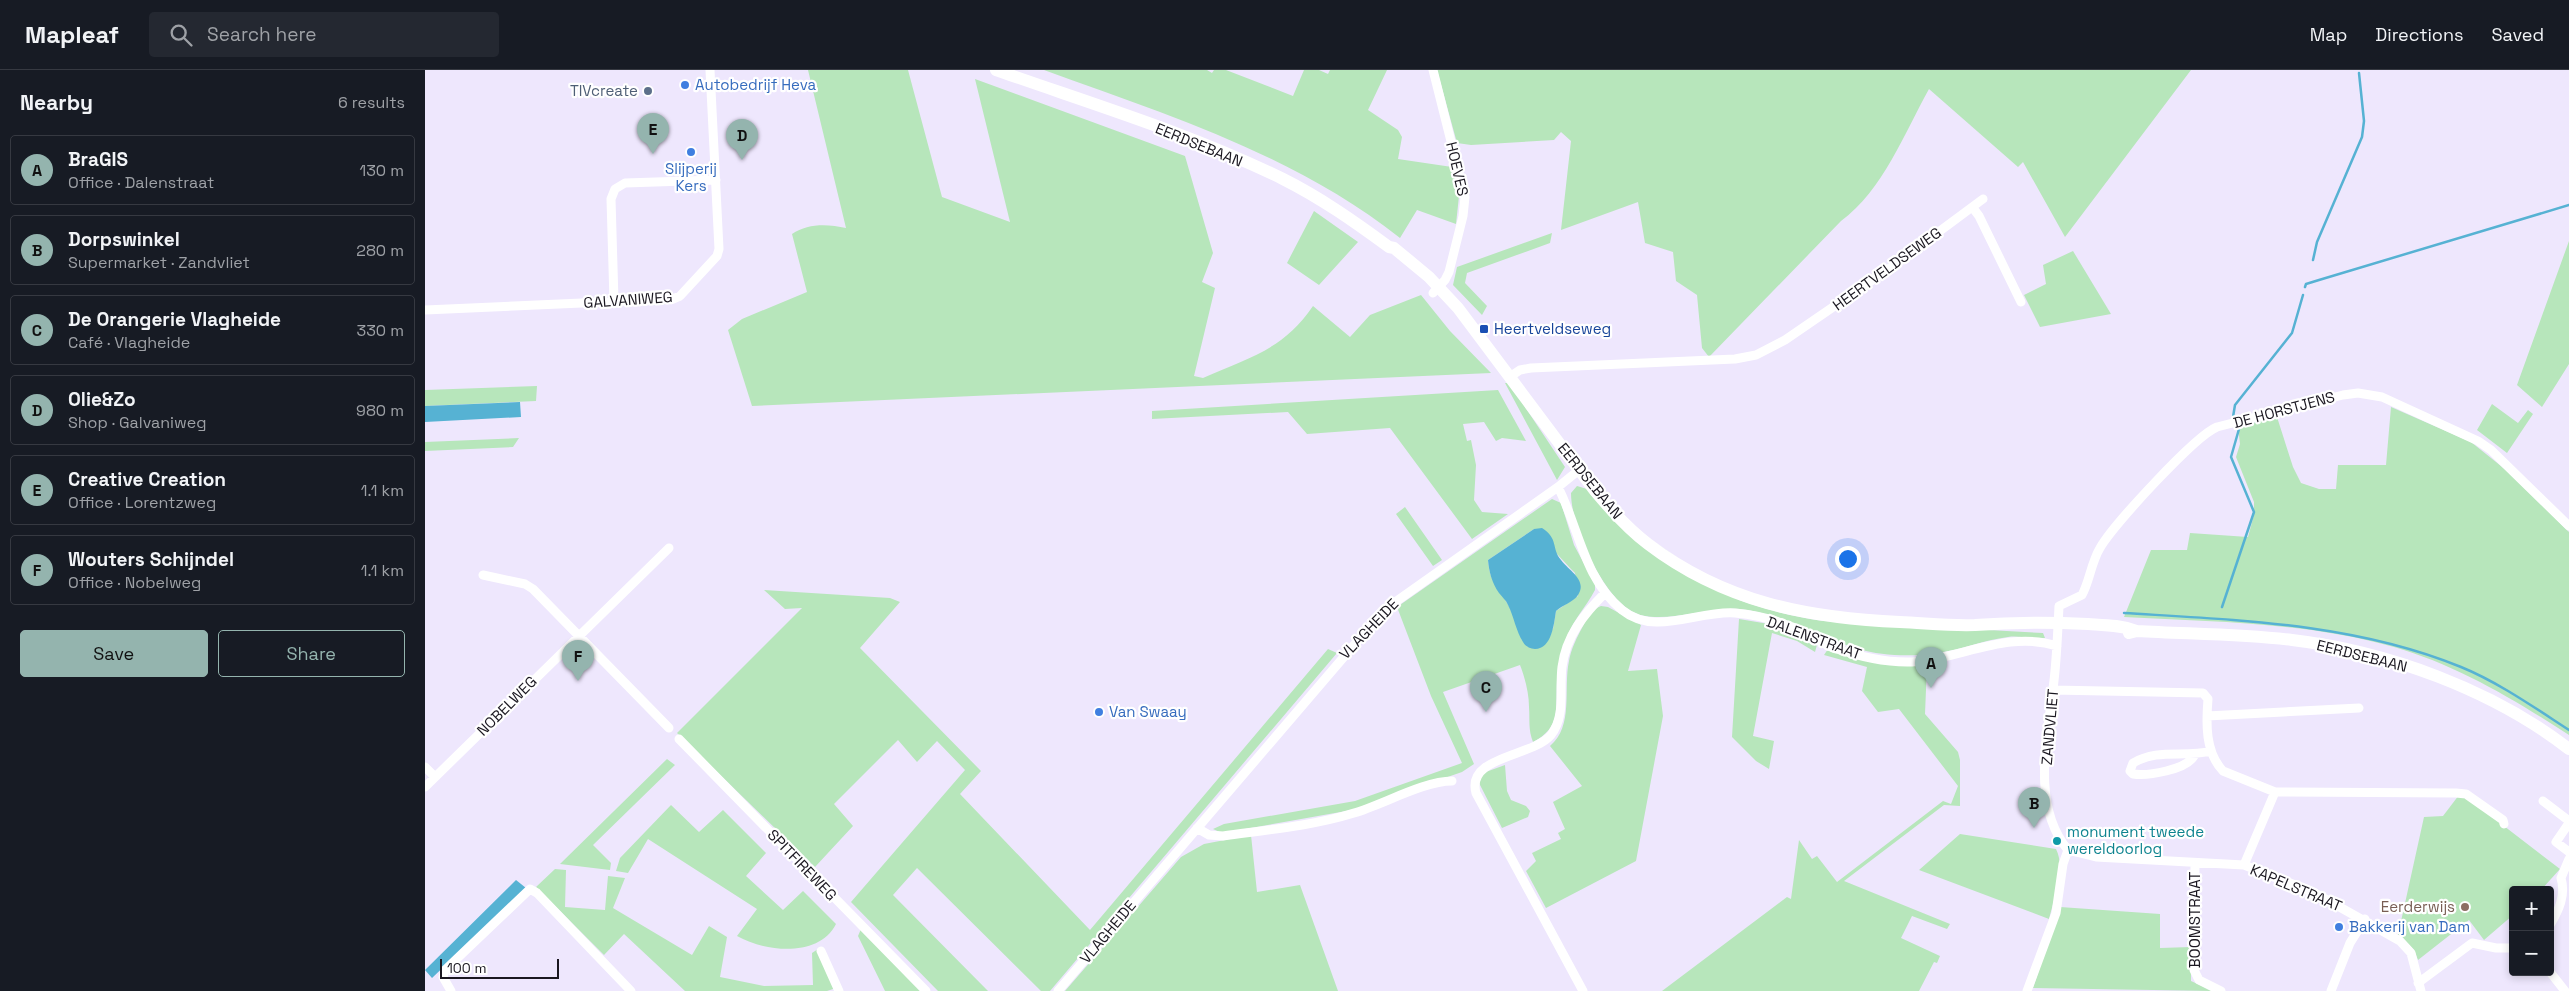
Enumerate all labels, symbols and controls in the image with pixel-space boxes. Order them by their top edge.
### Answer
search box [149,12,499,57]
text: Mapleaf [25,19,119,50]
icon: search [167,21,195,49]
text: Search here [207,22,317,47]
text: Map [2310,23,2347,46]
text: Directions [2375,23,2464,46]
text: Saved [2492,23,2544,46]
place label: Autobedrijf Heva [695,75,817,94]
marker: Autobedrijf Heva [679,79,691,91]
place label: TIVcreate [570,81,638,100]
marker: TIVcreate [642,85,654,97]
text: Nearby [20,89,93,116]
text: 6 results [338,92,405,113]
pin: E [637,113,669,154]
street label: EERDSEBAAN [1153,118,1246,171]
pin: D [726,119,758,160]
street label: HOEVES [1442,140,1473,198]
marker: Slijperij Kers [685,146,697,158]
text: BraGIS [68,147,128,172]
place label: Slijperij Kers [665,159,717,195]
text: A [32,160,42,181]
text: 130 m [360,160,404,181]
text: Office · Dalenstraat [68,172,214,193]
street label: HEERTVELDSEWEG [1829,223,1945,314]
text: Dorpswinkel [68,227,180,252]
text: B [32,240,42,261]
text: 280 m [356,240,404,261]
text: Supermarket · Zandvliet [68,252,250,273]
street label: GALVANIWEG [583,287,673,312]
text: De Orangerie Vlagheide [68,307,281,332]
place label: Heertveldseweg [1494,319,1611,338]
text: C [32,320,42,341]
text: 330 m [357,320,404,341]
marker: Heertveldseweg [1478,323,1490,335]
text: Café · Vlagheide [68,332,190,353]
text: Olie&Zo [68,387,136,412]
street label: DE HORSTJENS [2231,387,2337,432]
text: D [32,400,42,421]
text: 980 m [356,400,404,421]
text: Shop · Galvaniweg [68,412,206,433]
street label: EERDSEBAAN [1554,439,1627,523]
text: Creative Creation [68,467,226,492]
text: E [33,480,41,501]
text: 1.1 km [361,480,404,501]
text: Office · Lorentzweg [68,492,216,513]
your location [1835,546,1861,572]
text: Wouters Schijndel [68,547,234,572]
text: F [33,560,41,581]
text: 1.1 km [361,560,404,581]
text: Office · Nobelweg [68,572,201,593]
street label: VLAGHEIDE [1335,594,1402,663]
street label: DALENSTRAAT [1764,612,1864,664]
button: Save [20,630,208,677]
button: Share [218,630,405,677]
street label: EERDSEBAAN [2315,635,2409,676]
pin: F [562,640,594,681]
pin: A [1915,647,1947,688]
pin: C [1470,671,1502,712]
street label: NOBELWEG [473,672,541,740]
street label: ZANDVLIET [2037,688,2062,766]
place label: Van Swaay [1109,702,1187,721]
marker: Van Swaay [1093,706,1105,718]
pin: B [2018,787,2050,828]
place label: monument tweede wereldoorlog [2067,822,2204,858]
street label: SPITFIREWEG [764,825,841,904]
marker: monument tweede wereldoorlog [2051,835,2063,847]
street label: KAPELSTRAAT [2247,860,2345,915]
street label: BOOMSTRAAT [2185,872,2204,968]
map controls [2509,886,2554,976]
button: + [2509,886,2554,931]
street label: VLAGHEIDE [1076,896,1140,967]
place label: Eerderwijs [2381,897,2455,916]
marker: Eerderwijs [2459,901,2471,913]
place label: Bakkerij van Dam [2349,917,2470,936]
marker: Bakkerij van Dam [2333,921,2345,933]
button: − [2509,931,2554,976]
scale bar [440,956,559,979]
text: 100 m [447,959,486,977]

